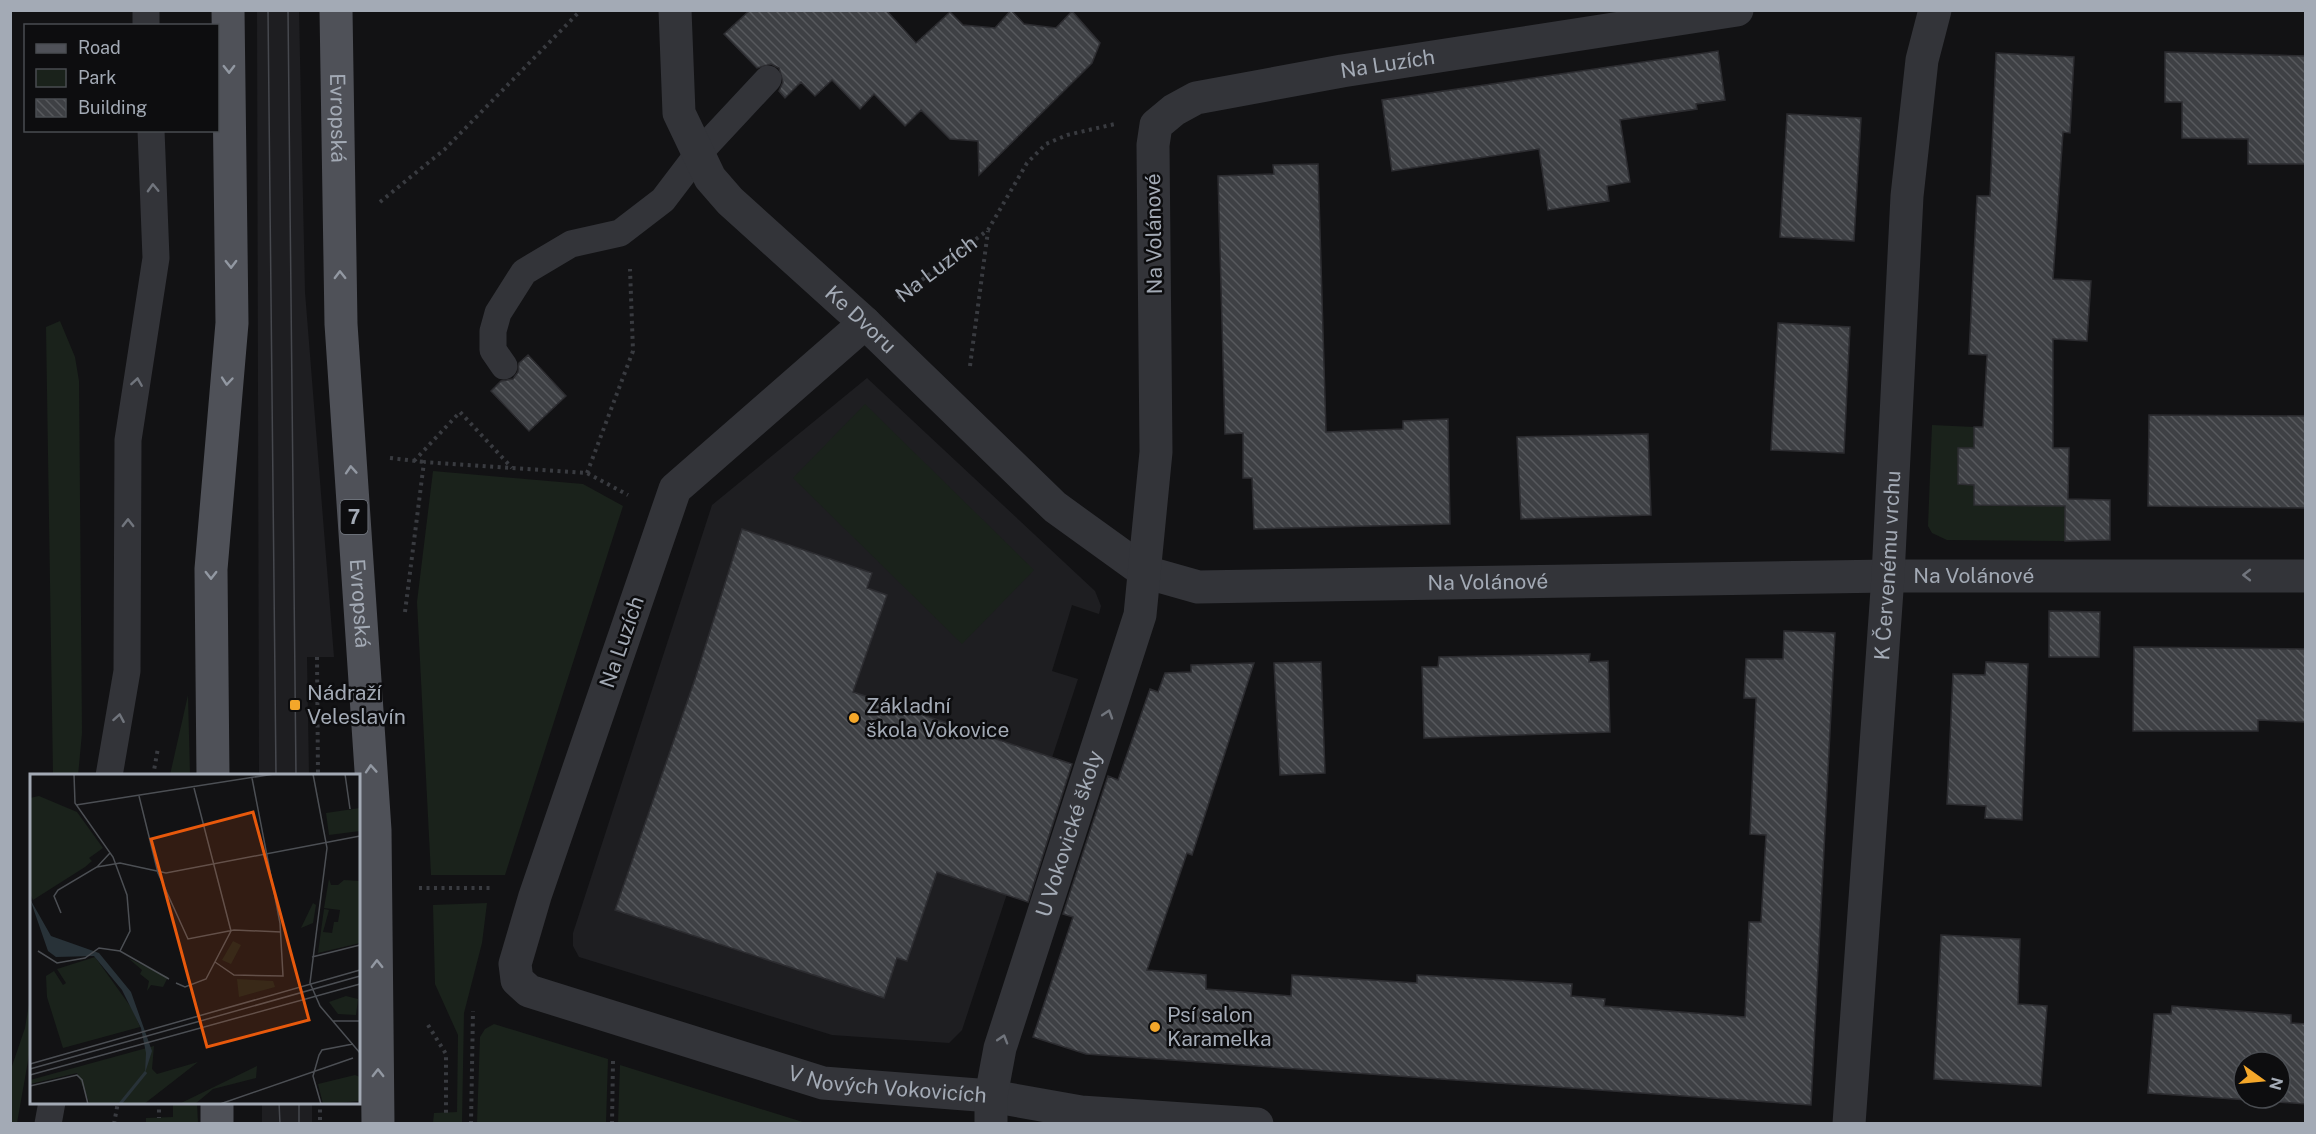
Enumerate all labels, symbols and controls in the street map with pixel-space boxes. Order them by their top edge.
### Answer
legend [24,24,219,132]
text: Road [78,37,121,58]
street label: Na Luzích [1338,44,1437,83]
one-way arrow [223,64,235,73]
text: Park [78,67,116,88]
street label: Evropská [325,73,351,163]
text: Building [78,97,147,118]
street label: Na Volánové [1140,173,1167,295]
one-way arrow [147,184,159,193]
street label: Na Luzích [890,230,982,307]
one-way arrow [225,259,237,268]
one-way arrow [334,271,346,280]
street label: Ke Dvoru [820,280,902,358]
one-way arrow [221,376,234,386]
one-way arrow [130,377,143,387]
one-way arrow [344,465,357,474]
street label: K Červenému vrchu [1869,470,1905,661]
road number: 7 [340,500,368,534]
one-way arrow [122,519,134,528]
street label: Evropská [345,558,376,649]
street label: Na Volánové [1913,563,2034,588]
street label: Na Volánové [1427,568,1549,595]
one-way arrow [2243,569,2252,581]
one-way arrow [205,571,217,580]
street label: Na Luzích [594,593,649,691]
place label: Nádraží Veleslavín [307,680,406,729]
place label: Základní škola Vokovice [866,693,1009,742]
marker: Nádraží Veleslavín [288,698,302,712]
one-way arrow [1101,709,1113,720]
marker: Základní škola Vokovice [847,711,861,725]
one-way arrow [112,713,125,723]
street label: U Vokovické školy [1030,747,1107,920]
one-way arrow [364,765,377,774]
inset map [30,774,360,1104]
one-way arrow [371,960,383,969]
place label: Psí salon Karamelka [1167,1002,1272,1051]
marker: Psí salon Karamelka [1148,1020,1162,1034]
one-way arrow [995,1034,1008,1045]
north arrow [2232,1050,2292,1110]
street label: V Nových Vokovicích [785,1060,988,1108]
one-way arrow [372,1069,384,1078]
text: N [2265,1075,2287,1092]

